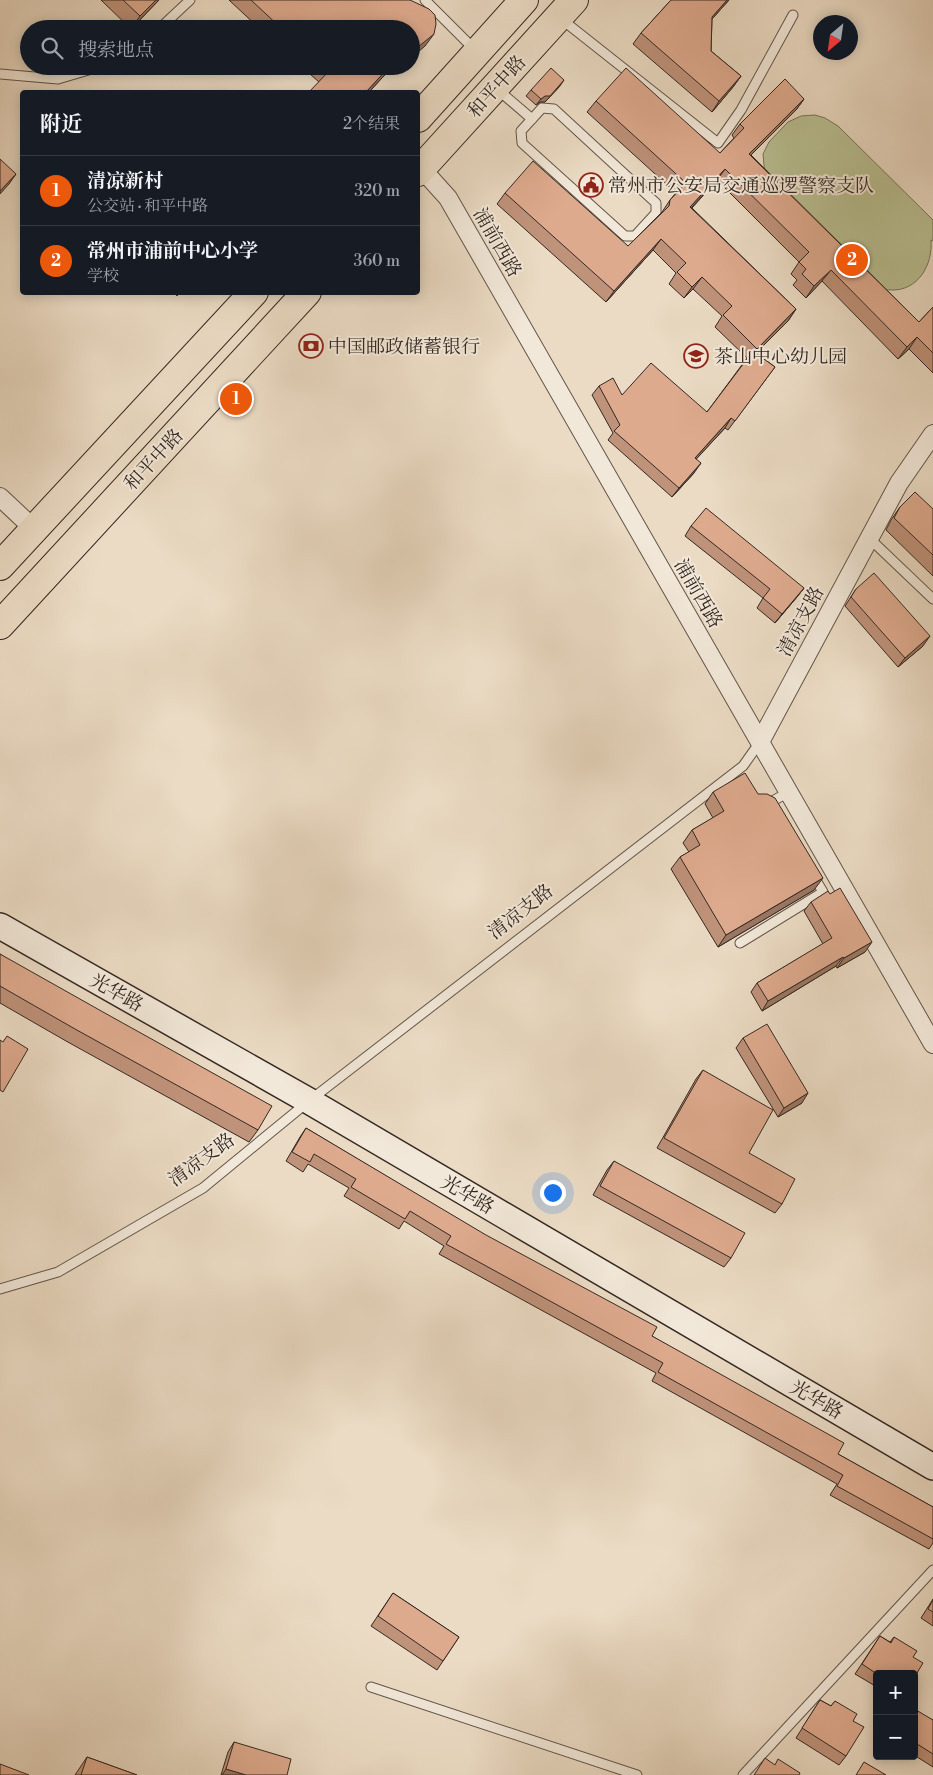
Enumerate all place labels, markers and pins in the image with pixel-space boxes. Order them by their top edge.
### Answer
public building icon: 常州市公安局交通巡逻警察支队 [578,172,604,198]
place label: 常州市公安局交通巡逻警察支队 [608,174,874,198]
pin: 2 [836,241,868,279]
bank icon: 中国邮政储蓄银行 [298,333,324,359]
place label: 中国邮政储蓄银行 [328,335,480,359]
school or university icon: 茶山中心幼儿园 [683,343,709,369]
place label: 茶山中心幼儿园 [714,345,847,369]
pin: 1 [220,380,252,418]

